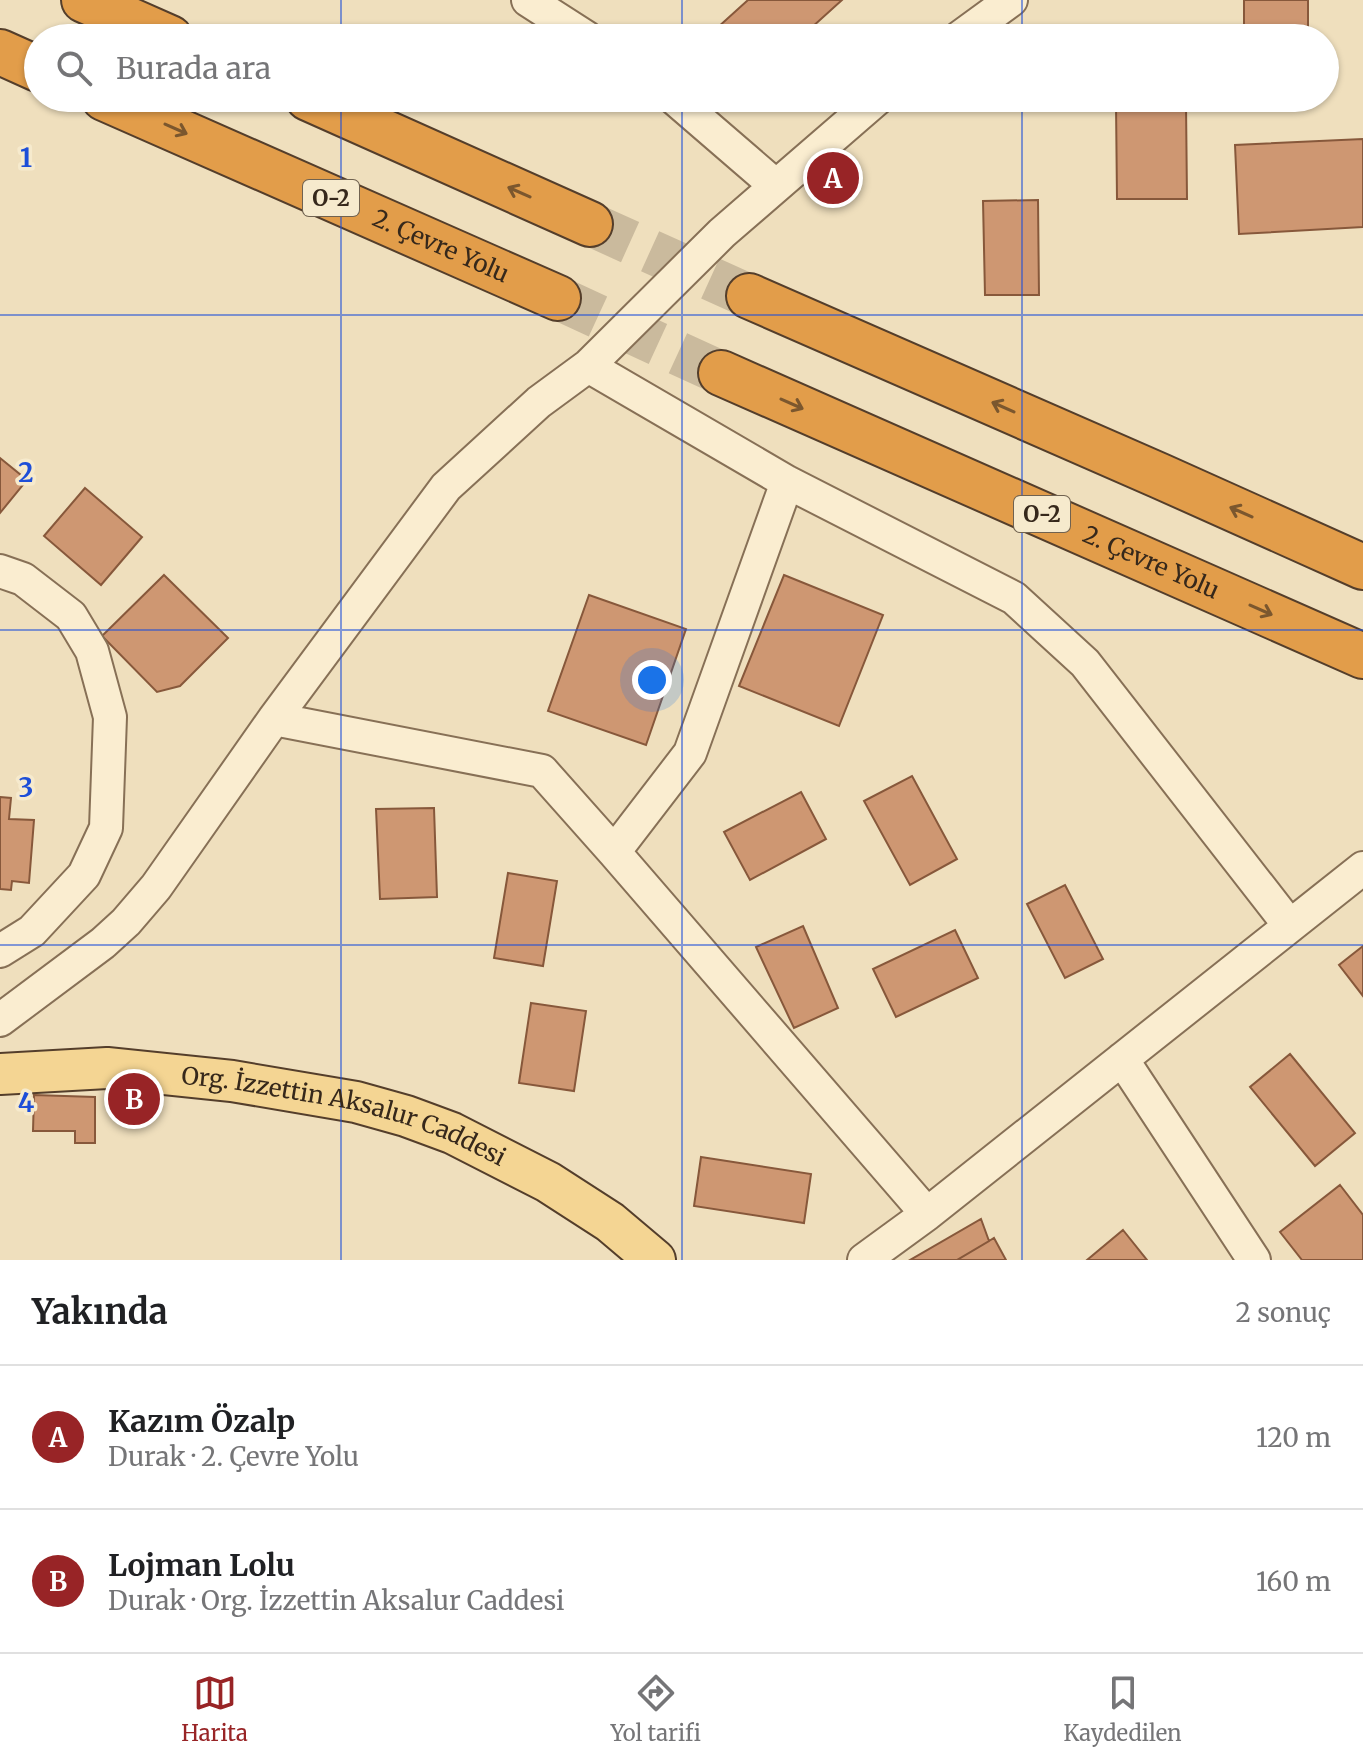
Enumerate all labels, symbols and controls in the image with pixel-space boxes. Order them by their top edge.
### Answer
search box [24,24,1339,112]
icon: search [52,46,96,90]
text: Burada ara [116,49,271,87]
one-way arrow [163,123,187,138]
text: 1 [20,141,32,174]
pin: A [807,148,859,208]
road number: O-2 [303,180,359,216]
one-way arrow [507,184,531,199]
street label: 2. Çevre Yolu [368,202,514,290]
one-way arrow [780,397,804,412]
one-way arrow [991,399,1015,414]
text: 2 [18,456,34,489]
road number: O-2 [1014,496,1070,532]
one-way arrow [1229,504,1253,519]
street label: 2. Çevre Yolu [1078,518,1224,606]
one-way arrow [1249,603,1273,618]
your location [632,660,672,700]
text: 3 [19,771,33,804]
street label: Org. İzzettin Aksalur Caddesi [180,1060,511,1173]
pin: B [108,1069,160,1129]
text: 4 [18,1086,35,1119]
text: Yakında [32,1291,168,1333]
text: 2 sonuç [1236,1296,1331,1329]
text: Kazım Özalp [108,1402,295,1440]
text: A [49,1421,67,1454]
text: 120 m [1256,1421,1331,1454]
text: Durak · 2. Çevre Yolu [108,1440,359,1473]
text: Lojman Lolu [108,1546,295,1584]
text: B [49,1565,67,1598]
text: 160 m [1256,1565,1331,1598]
text: Durak · Org. İzzettin Aksalur Caddesi [108,1584,564,1617]
tab: Harita [181,1671,248,1747]
tab: Yol tarifi [611,1671,701,1747]
tab: Kaydedilen [1063,1671,1182,1747]

